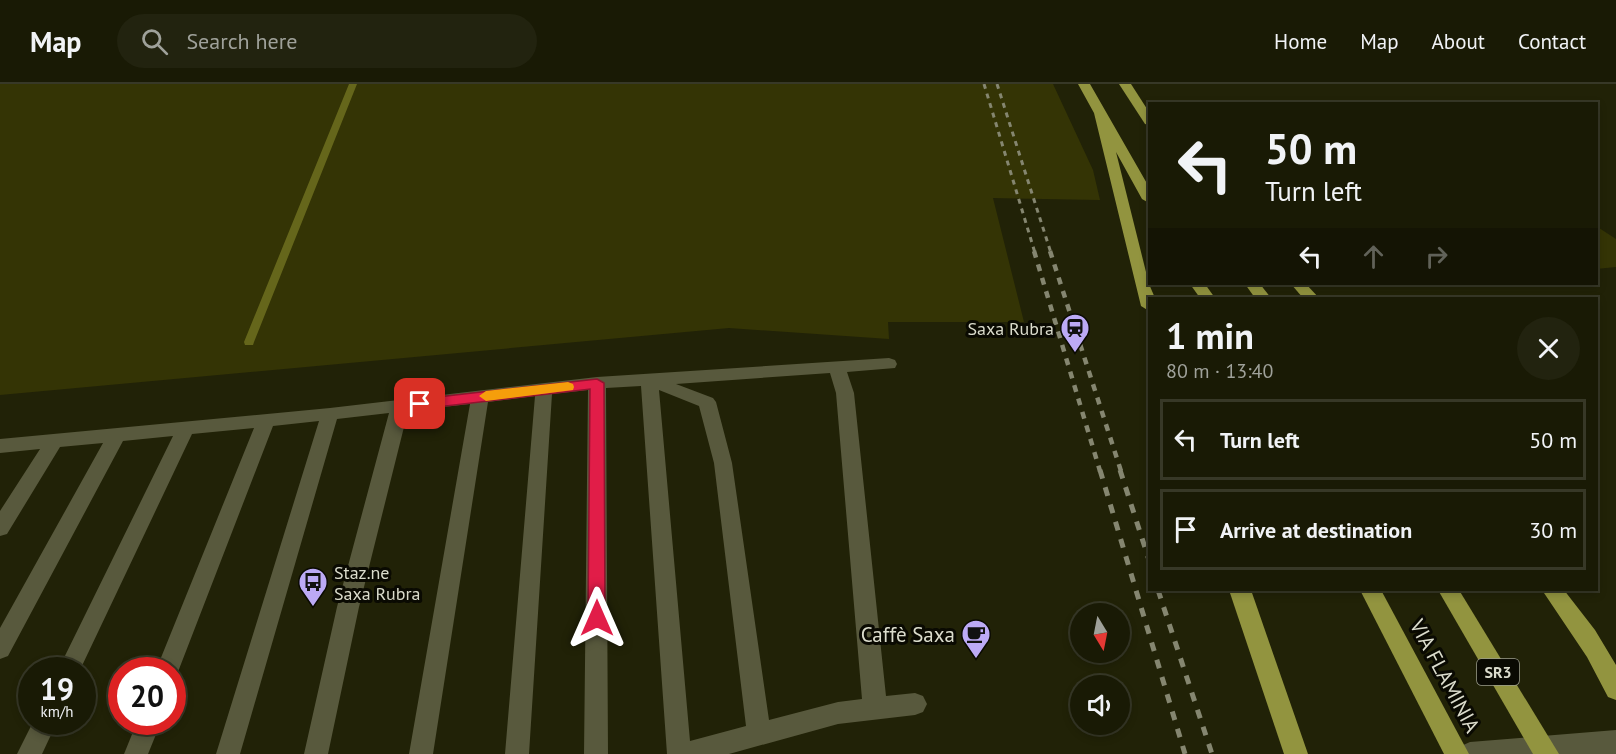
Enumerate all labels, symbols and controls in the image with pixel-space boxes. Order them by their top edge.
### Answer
search box [117,14,537,68]
text: Map [30,23,81,60]
icon: search [138,25,171,58]
text: Search here [186,27,297,55]
text: Home [1274,28,1327,55]
text: Map [1360,28,1399,55]
text: About [1432,28,1485,55]
text: Contact [1518,28,1586,55]
text: 50 m [1265,121,1357,176]
icon: left [1166,126,1244,204]
text: Turn left [1265,174,1362,208]
icon: left [1294,240,1327,273]
icon: ahead [1357,240,1390,273]
icon: right [1420,240,1453,273]
station icon: Saxa Rubra [1059,312,1091,354]
text: 1 min [1166,312,1254,359]
place label: Saxa Rubra [968,317,1054,340]
button: close [1517,317,1580,380]
text: 80 m · 13:40 [1166,358,1273,384]
pin [394,378,445,429]
icon: arrive [403,387,436,420]
icon: left [1169,423,1202,456]
text: Turn left [1220,426,1300,454]
text: 50 m [1529,426,1577,454]
icon: arrive [1169,513,1202,546]
text: Arrive at destination [1220,516,1412,544]
text: 30 m [1529,516,1577,544]
place label: Staz.ne Saxa Rubra [334,561,421,605]
bus stop icon: Staz.ne Saxa Rubra [297,566,329,608]
position arrow [565,586,629,650]
north arrow [1070,603,1130,663]
map controls [1070,603,1130,735]
street label: VIA FLAMINIA [1403,614,1486,738]
cafe icon: Caffè Saxa [960,618,992,660]
place label: Caffè Saxa [861,621,955,648]
speed limit sign: 20 [108,657,186,735]
road number: SR3 [1477,659,1519,685]
text: 19 [40,669,74,708]
button: sound [1070,675,1130,735]
text: km/h [41,702,73,721]

